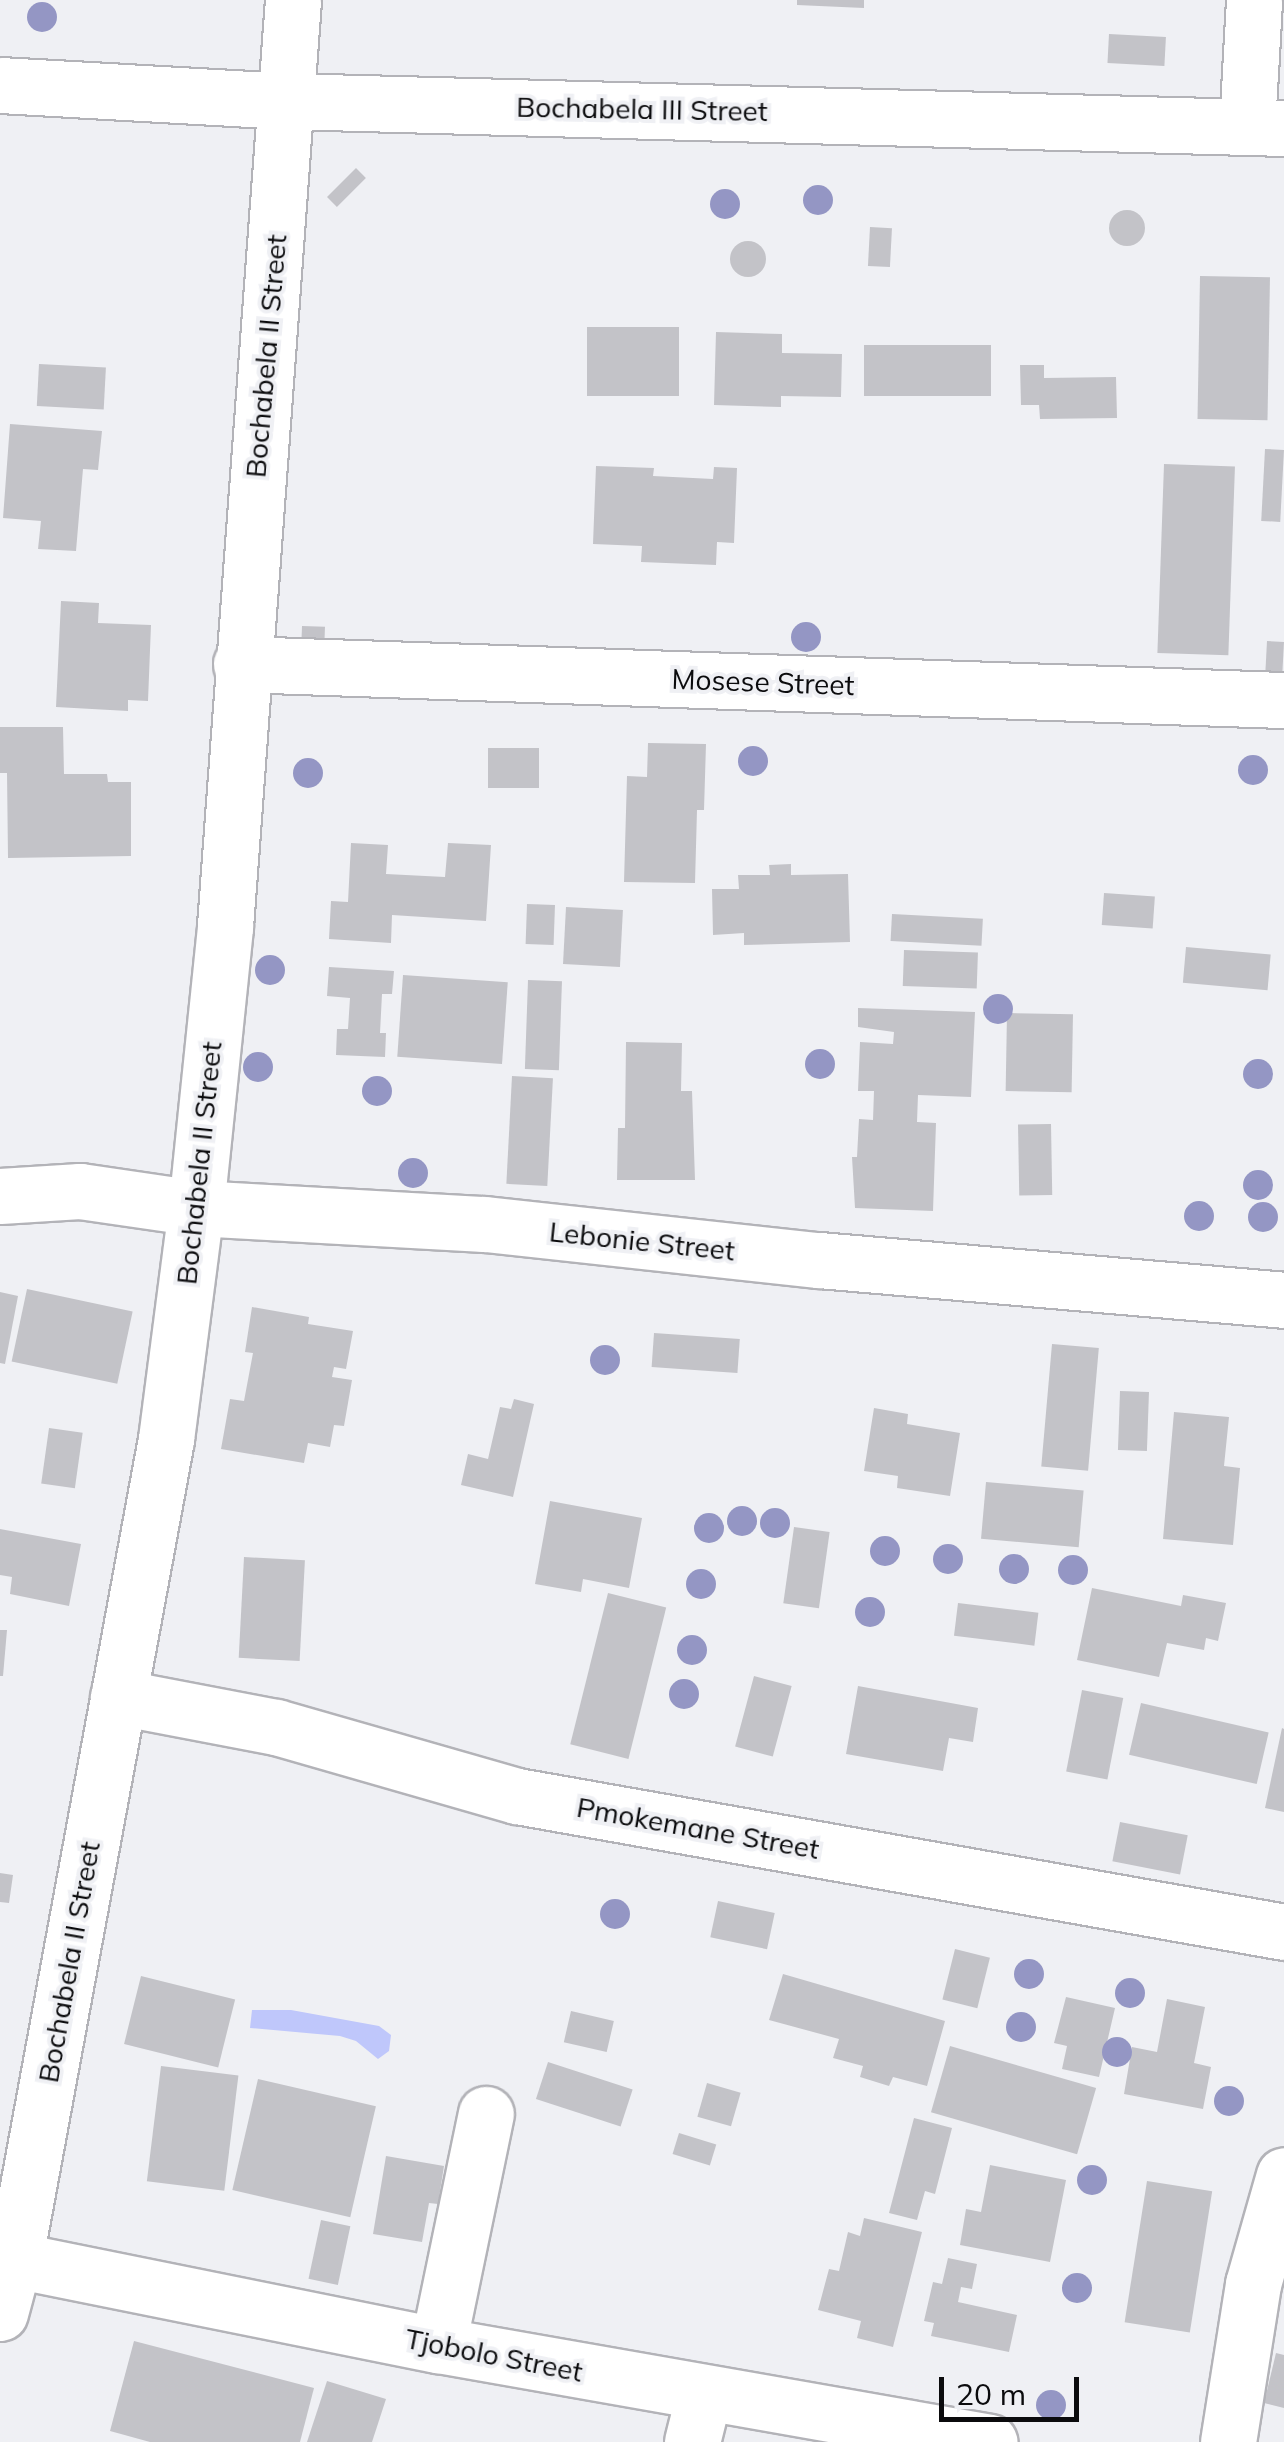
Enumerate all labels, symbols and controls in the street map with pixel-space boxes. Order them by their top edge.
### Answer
street label: Bochabela III Street [516,90,768,128]
street label: Bochabela II Street [239,233,293,479]
street label: Mosese Street [671,662,855,702]
street label: Bochabela II Street [170,1040,228,1286]
street label: Lebonie Street [548,1215,736,1267]
street label: Pmokemane Street [574,1790,822,1866]
street label: Bochabela II Street [31,1839,107,2085]
street label: Tjobolo Street [403,2321,585,2389]
scale bar [944,2357,1084,2419]
text: 20 m [956,2375,1026,2413]

